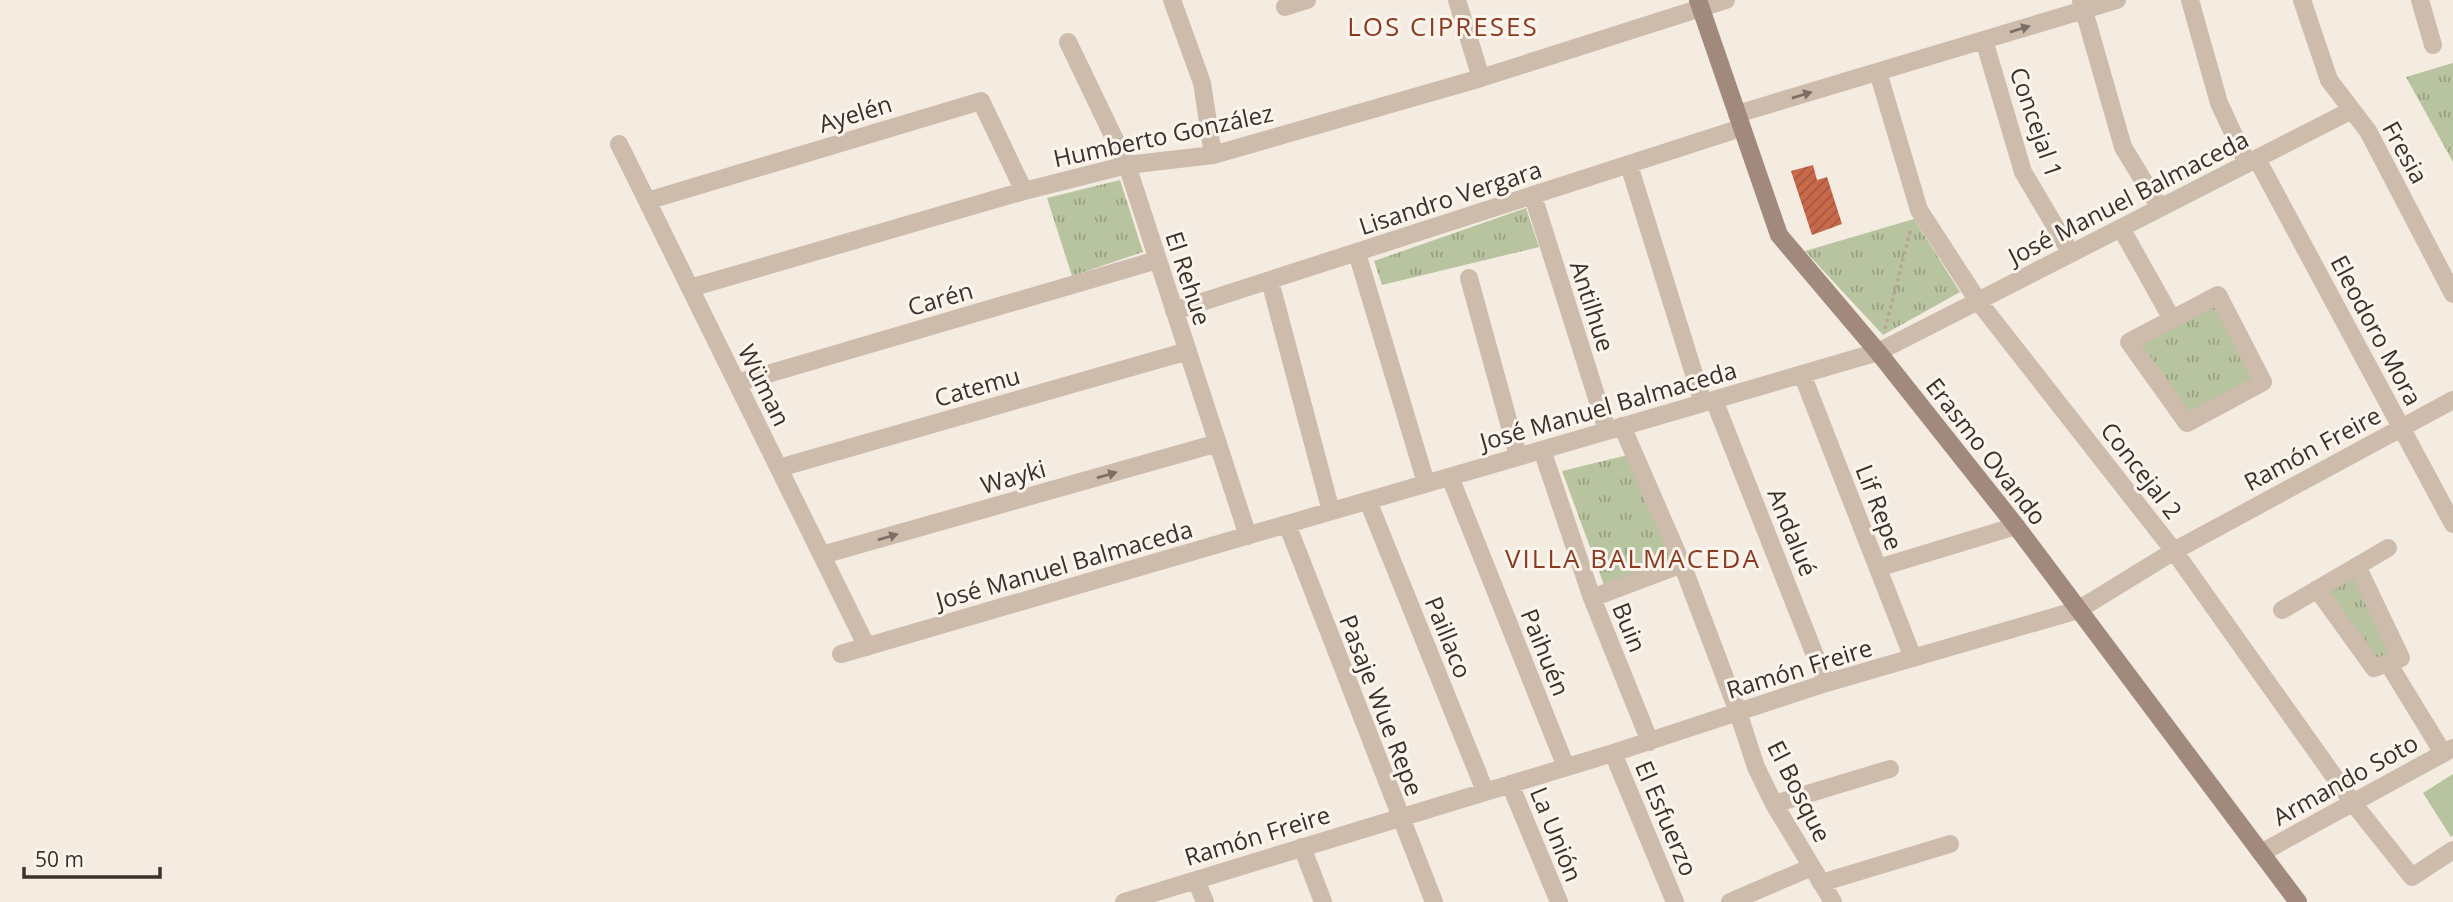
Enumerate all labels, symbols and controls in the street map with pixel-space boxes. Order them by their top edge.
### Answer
district label: LOS CIPRESES [1347,8,1539,44]
one-way arrow [2010,24,2031,34]
street label: Concejal 1 [2003,62,2071,182]
street label: Ayelén [814,86,896,140]
one-way arrow [1792,89,1813,99]
street label: Humberto González [1050,96,1276,174]
street label: Fresia [2375,115,2437,189]
street label: José Manuel Balmaceda [2000,122,2254,273]
street label: Lisandro Vergara [1354,152,1546,242]
street label: El Rehue [1158,227,1220,329]
street label: Eleodoro Mora [2323,249,2431,411]
street label: Antilhue [1563,256,1623,356]
street label: Carén [904,273,976,323]
street label: Wüman [731,339,799,431]
street label: José Manuel Balmaceda [1474,353,1740,458]
street label: Catemu [930,358,1024,414]
street label: Erasmo Ovando [1919,370,2055,532]
street label: Ramón Freire [2238,398,2386,498]
street label: Concejal 2 [2094,415,2190,525]
street label: Wayki [977,451,1049,501]
street label: Lif Repe [1849,459,1911,555]
one-way arrow [1097,469,1118,479]
street label: Andalué [1760,483,1826,581]
street label: José Manuel Balmaceda [930,512,1196,617]
one-way arrow [878,531,899,541]
district label: VILLA BALMACEDA [1505,540,1761,576]
street label: Paillaco [1418,591,1480,683]
street label: Buin [1605,597,1655,657]
street label: Paihuén [1514,603,1578,701]
street label: Pasaje Wue Repe [1332,610,1432,800]
street label: Ramón Freire [1722,630,1876,706]
street label: Armando Soto [2267,725,2423,833]
street label: El Bosque [1760,735,1840,847]
street label: El Esfuerzo [1628,755,1706,881]
street label: La Unión [1523,782,1591,886]
street label: Ramón Freire [1180,797,1334,873]
scale bar [24,836,161,880]
text: 50 m [35,845,84,873]

